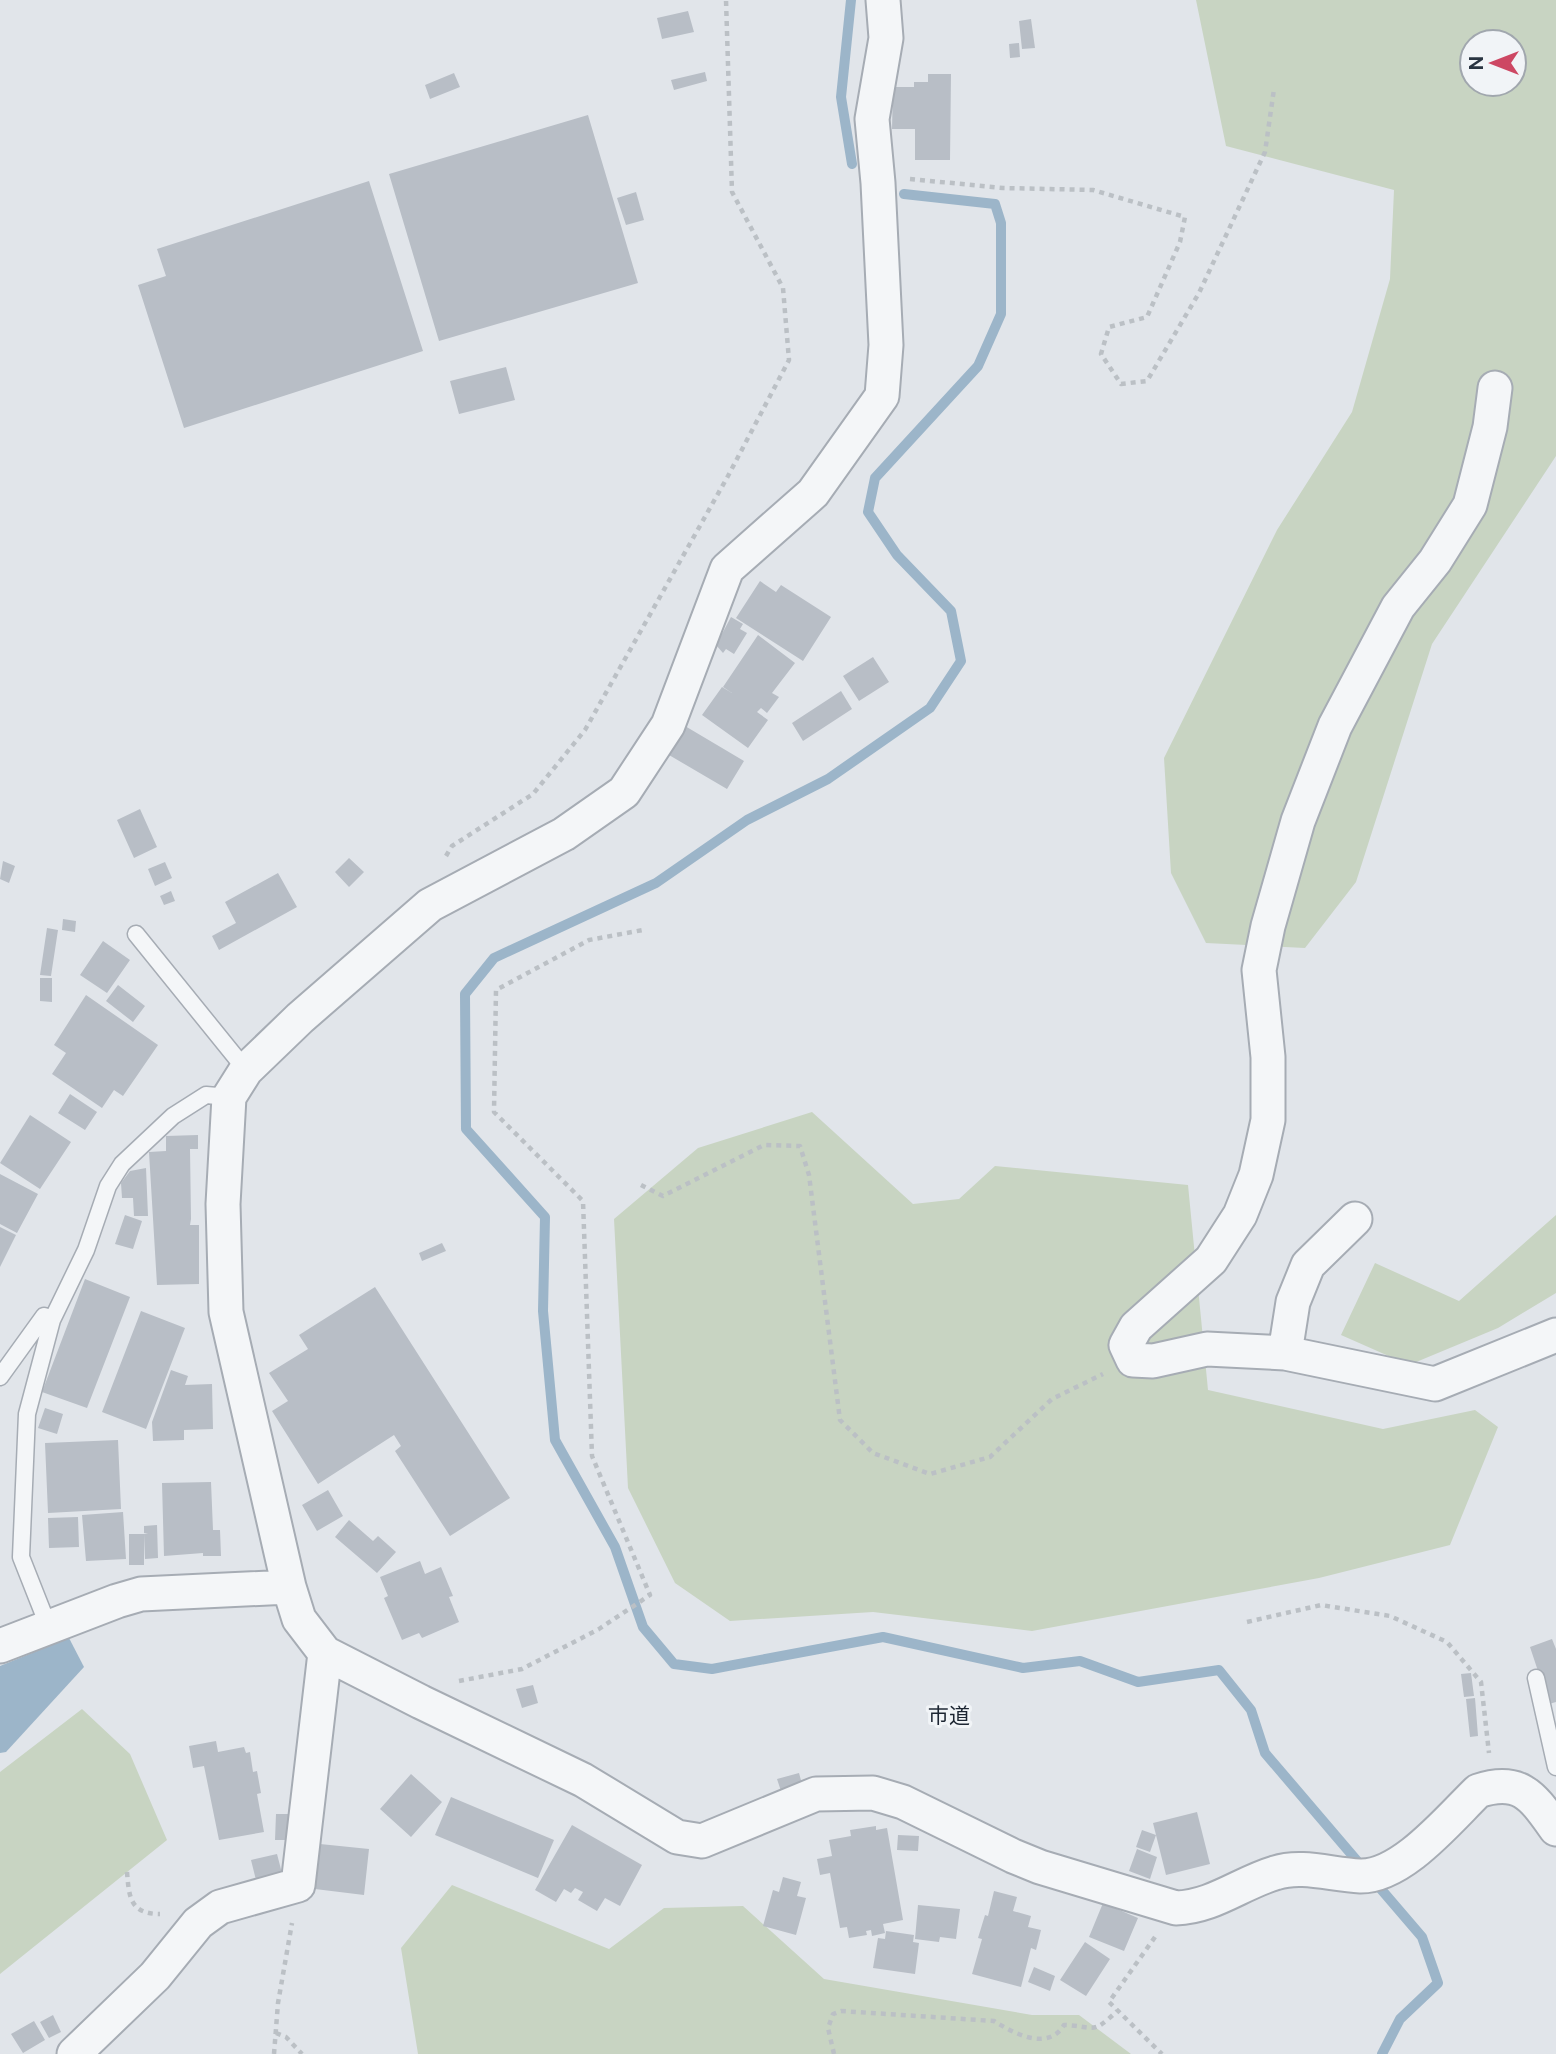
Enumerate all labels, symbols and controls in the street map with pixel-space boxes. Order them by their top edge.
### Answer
north arrow [1458,28,1528,98]
text: N [1465,56,1487,70]
district label: 市道 [928,1703,970,1728]

